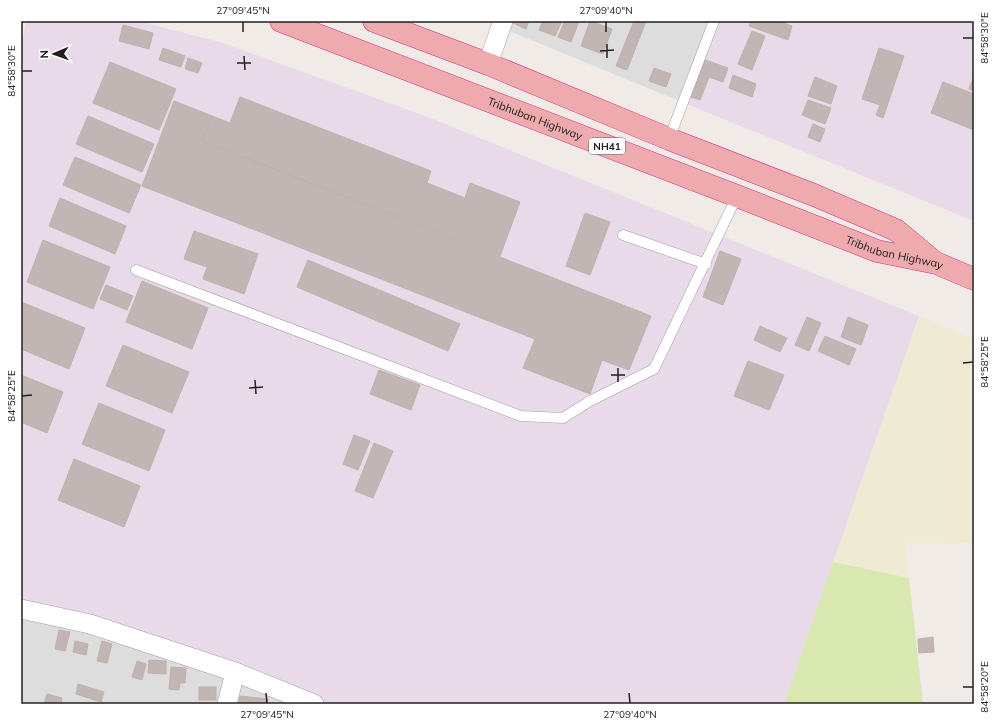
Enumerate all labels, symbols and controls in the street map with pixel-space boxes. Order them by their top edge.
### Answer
text: 27°09'45"N [216,4,270,17]
text: 27°09'40"N [579,4,633,17]
text: 84°58'30"E [978,12,991,64]
north arrow [34,34,74,74]
text: 84°58'30"E [5,45,18,97]
text: N [37,50,51,59]
street label: Tribhuban Highway [486,94,584,143]
road number: NH41 [589,138,625,154]
street label: Tribhuban Highway [844,232,945,272]
text: 84°58'25"E [978,336,991,388]
text: 84°58'25"E [5,370,18,422]
text: 84°58'20"E [978,661,991,713]
text: 27°09'45"N [240,708,294,721]
text: 27°09'40"N [603,708,657,721]

